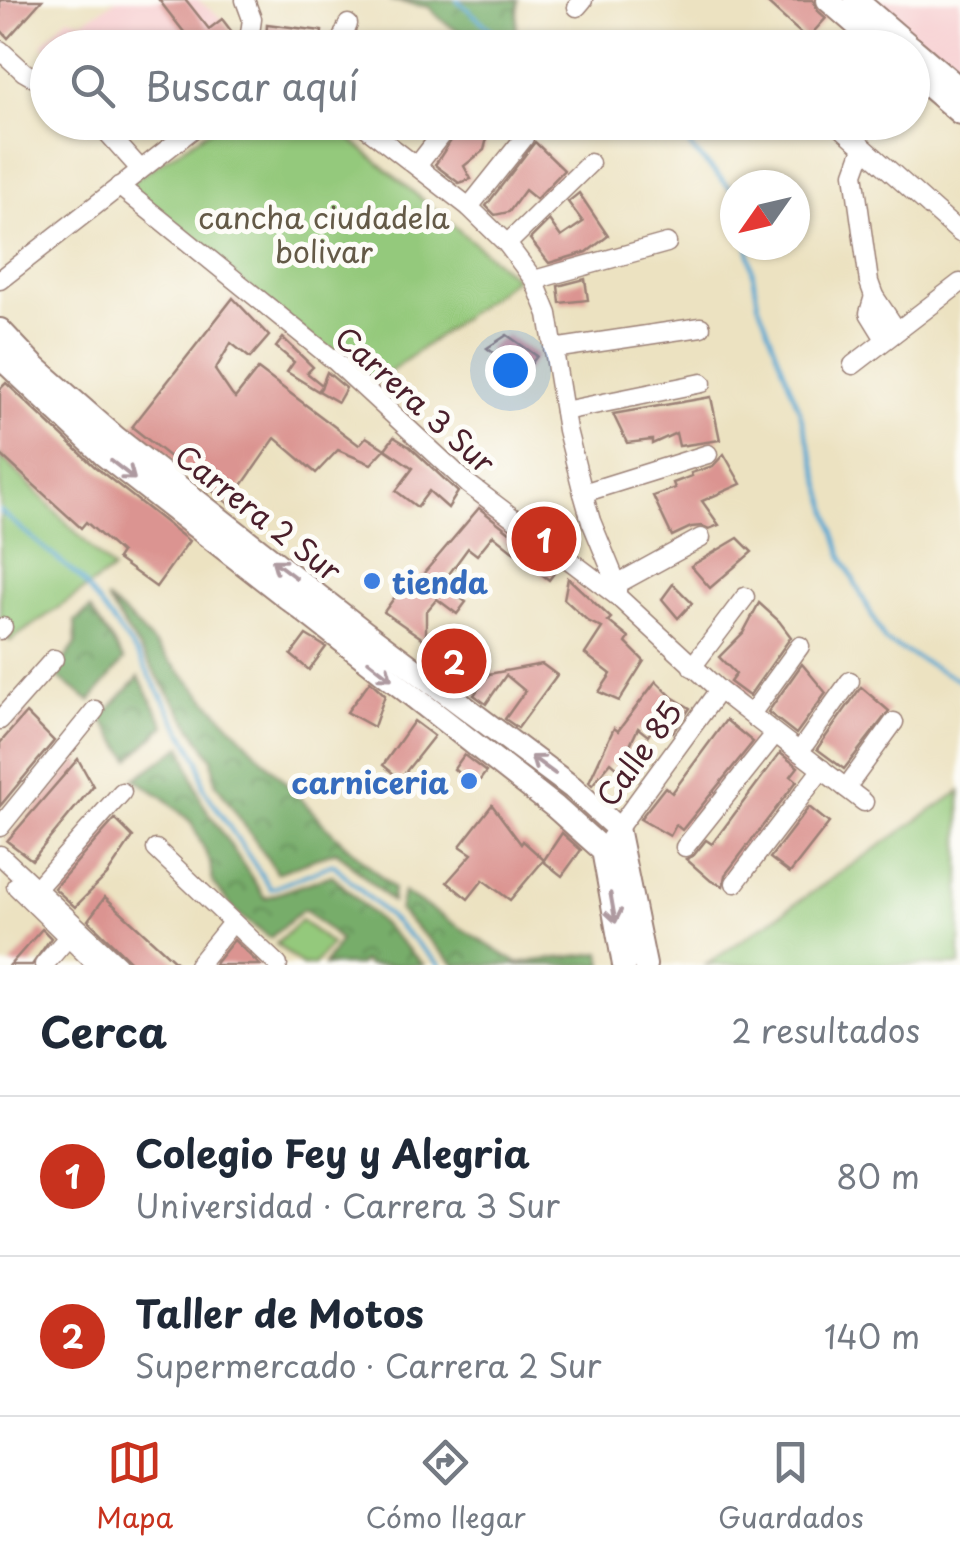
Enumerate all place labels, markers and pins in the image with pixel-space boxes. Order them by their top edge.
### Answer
pin: 1 [512,502,576,576]
place label: tienda [392,559,489,604]
marker: tienda [361,570,383,592]
pin: 2 [422,624,486,698]
place label: carniceria [292,759,449,804]
marker: carniceria [458,770,480,792]

